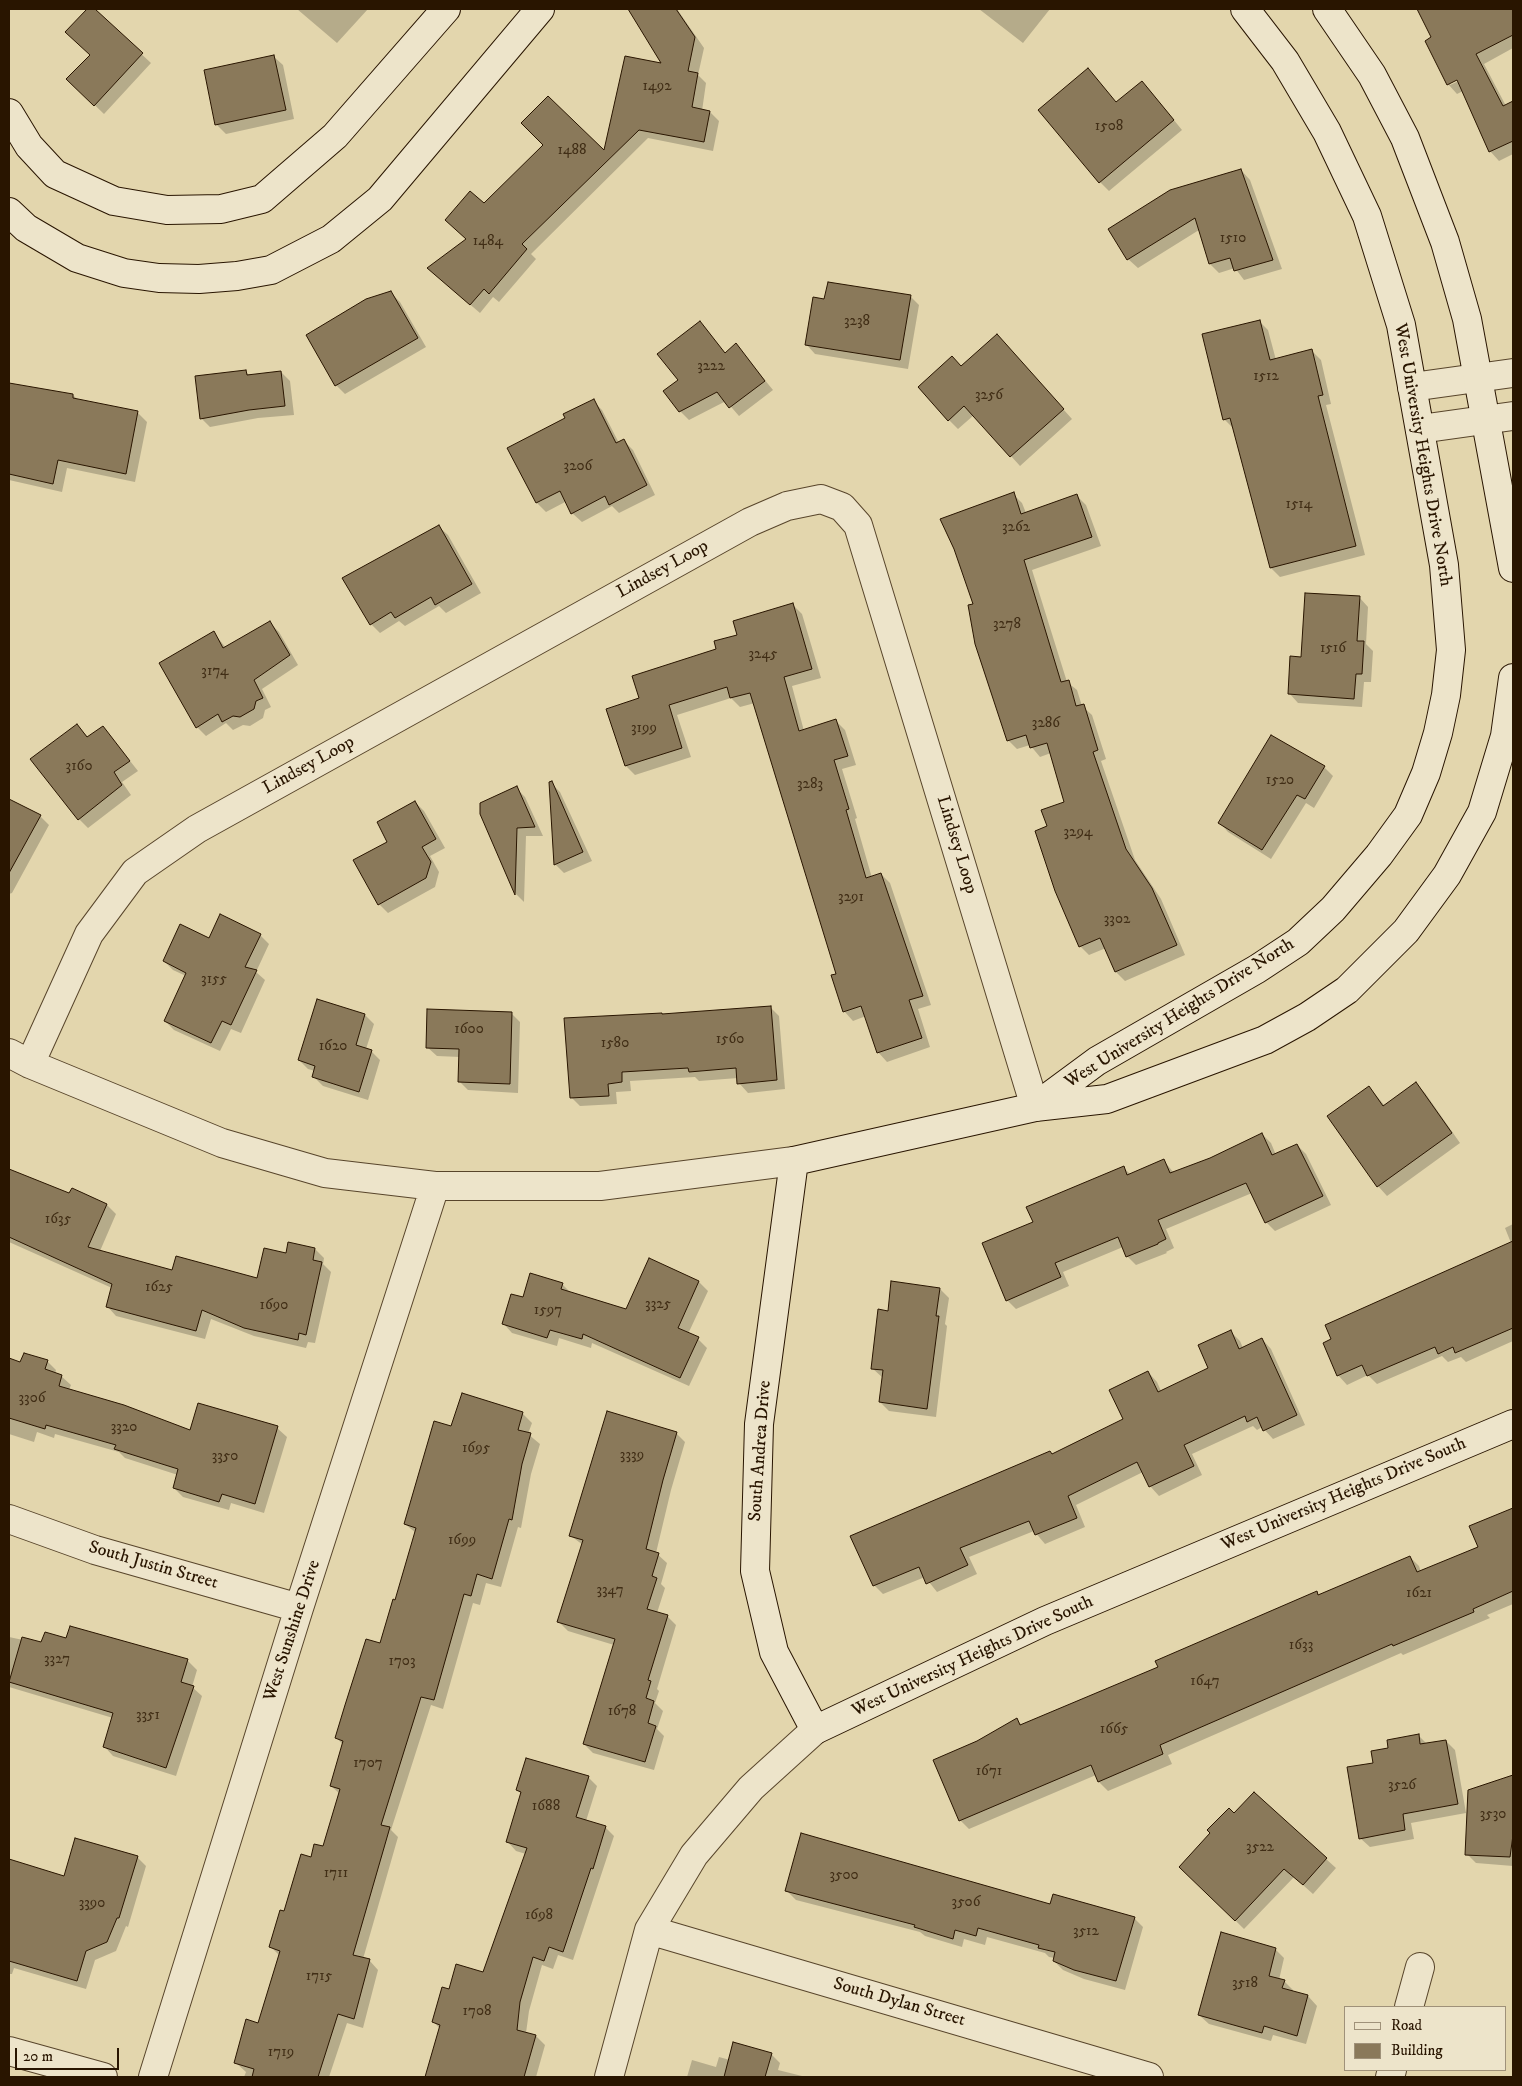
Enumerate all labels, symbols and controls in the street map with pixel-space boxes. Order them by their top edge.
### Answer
house number: 1492 [643,78,671,96]
house number: 1508 [1095,118,1123,136]
house number: 1488 [557,142,587,160]
house number: 1510 [1220,230,1246,248]
house number: 1484 [473,233,503,251]
house number: 3238 [844,313,870,331]
street label: West University Heights Drive North [1388,322,1456,588]
house number: 3222 [697,358,725,376]
house number: 1512 [1253,368,1279,386]
house number: 3256 [975,387,1003,405]
house number: 3206 [564,458,592,476]
house number: 1514 [1285,496,1313,514]
house number: 3262 [1002,519,1030,537]
street label: Lindsey Loop [613,536,713,604]
house number: 3278 [993,616,1021,634]
house number: 1516 [1320,640,1346,658]
house number: 3245 [749,646,777,664]
house number: 3174 [201,663,229,681]
house number: 3286 [1032,715,1060,733]
house number: 3199 [631,720,657,738]
street label: Lindsey Loop [259,732,359,800]
house number: 3160 [66,758,92,776]
house number: 1520 [1266,772,1294,790]
house number: 3283 [797,776,823,794]
street label: Lindsey Loop [931,793,981,897]
house number: 3294 [1063,824,1093,842]
house number: 3291 [838,889,864,907]
house number: 3302 [1104,911,1130,929]
street label: West University Heights Drive North [1061,934,1299,1094]
house number: 3155 [201,971,227,989]
house number: 1600 [454,1021,484,1039]
house number: 1560 [716,1031,744,1049]
house number: 1580 [601,1035,629,1053]
house number: 1620 [319,1038,347,1056]
house number: 1635 [45,1211,71,1229]
house number: 1625 [145,1279,173,1297]
house number: 3325 [645,1296,671,1314]
house number: 1690 [260,1297,288,1315]
house number: 1597 [534,1302,562,1320]
street label: South Andrea Drive [745,1380,777,1522]
house number: 3306 [18,1390,46,1408]
house number: 3320 [111,1419,137,1437]
street label: West University Heights Drive South [1218,1434,1470,1556]
house number: 1695 [462,1440,490,1458]
house number: 3339 [620,1447,644,1465]
house number: 3350 [212,1448,238,1466]
house number: 1699 [448,1532,476,1550]
street label: South Justin Street [86,1537,220,1595]
street label: West Sunshine Drive [260,1558,326,1704]
house number: 3347 [596,1582,624,1600]
house number: 1621 [1406,1585,1432,1603]
street label: West University Heights Drive South [849,1591,1097,1723]
house number: 1633 [1289,1637,1313,1655]
house number: 3327 [44,1651,70,1669]
house number: 1703 [388,1653,416,1671]
house number: 1647 [1190,1673,1220,1691]
house number: 1678 [608,1703,636,1721]
house number: 3351 [136,1707,160,1725]
house number: 1665 [1100,1721,1128,1739]
house number: 1707 [353,1755,383,1773]
house number: 1671 [976,1763,1002,1781]
house number: 3526 [1388,1777,1416,1795]
house number: 1688 [532,1798,560,1816]
house number: 3530 [1480,1806,1506,1824]
house number: 3522 [1246,1839,1274,1857]
house number: 1711 [324,1865,348,1883]
house number: 3500 [829,1867,859,1885]
house number: 3506 [952,1894,980,1912]
house number: 3390 [79,1895,105,1913]
house number: 1698 [525,1907,553,1925]
house number: 3512 [1073,1923,1099,1941]
house number: 1715 [306,1968,332,1986]
street label: South Dylan Street [830,1974,968,2032]
house number: 3518 [1232,1975,1258,1993]
house number: 1708 [463,2003,491,2021]
legend [1344,2006,1507,2071]
text: Road [1391,2016,1422,2035]
scale bar [18,2038,121,2070]
text: Building [1391,2041,1443,2060]
house number: 1719 [268,2044,294,2062]
text: 20 m [23,2047,53,2066]

